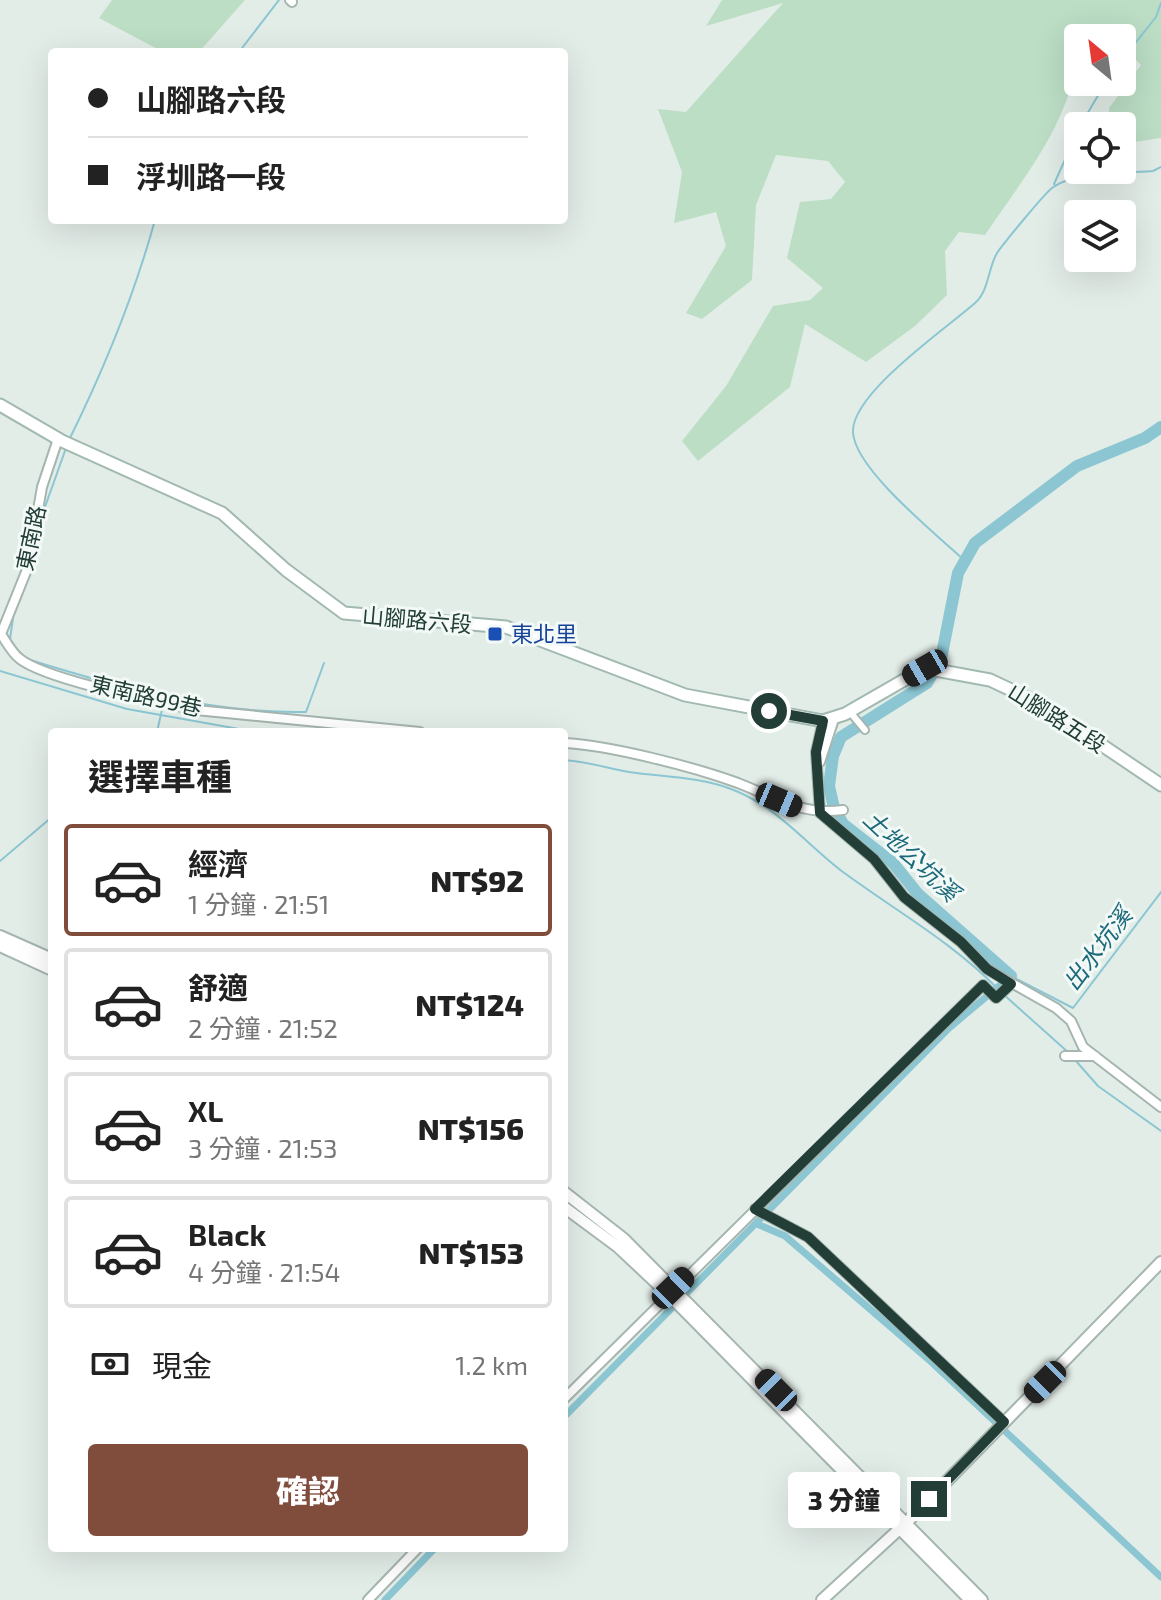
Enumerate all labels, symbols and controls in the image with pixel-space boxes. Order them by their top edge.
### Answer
north arrow [1064,24,1136,96]
map controls [1064,24,1136,272]
text: 山腳路六段 [136,81,286,117]
button: locate [1064,112,1136,184]
text: 浮圳路一段 [136,158,286,194]
button: layers [1064,200,1136,272]
street label: 東南路 [10,503,50,573]
street label: 山腳路六段 [361,601,473,637]
place label: 東北里 [511,620,577,646]
marker: 東北里 [486,625,504,643]
car [898,646,952,690]
street label: 東南路99巷 [88,670,204,720]
street label: 山腳路五段 [1004,677,1111,757]
route start [751,693,787,729]
text: 選擇車種 [88,754,232,797]
car [752,780,806,820]
water label: 土地公坑溪 [858,803,968,908]
icon: car [92,844,164,916]
text: 經濟 [188,845,248,881]
text: NT$92 [430,862,524,898]
text: 1 分鐘 · 21:51 [188,888,329,919]
water label: 出水坑溪 [1056,899,1139,995]
icon: car [92,968,164,1040]
text: 舒適 [188,969,248,1005]
text: NT$124 [415,986,524,1022]
text: 2 分鐘 · 21:52 [188,1012,338,1043]
icon: car [92,1092,164,1164]
text: XL [188,1092,223,1128]
text: NT$156 [418,1110,524,1146]
text: 3 分鐘 · 21:53 [188,1132,337,1163]
icon: car [92,1216,164,1288]
text: Black [188,1216,266,1252]
text: NT$153 [418,1234,524,1270]
text: 4 分鐘 · 21:54 [188,1256,341,1287]
car [647,1263,699,1313]
icon: cash [88,1342,132,1386]
text: 現金 [152,1347,212,1383]
text: 1.2 km [455,1349,528,1380]
car [1020,1357,1070,1407]
car [751,1365,801,1415]
button: 確認 [88,1444,528,1536]
callout: 3 分鐘 [789,1471,901,1527]
route end [911,1481,947,1517]
text: 3 分鐘 [808,1484,880,1515]

